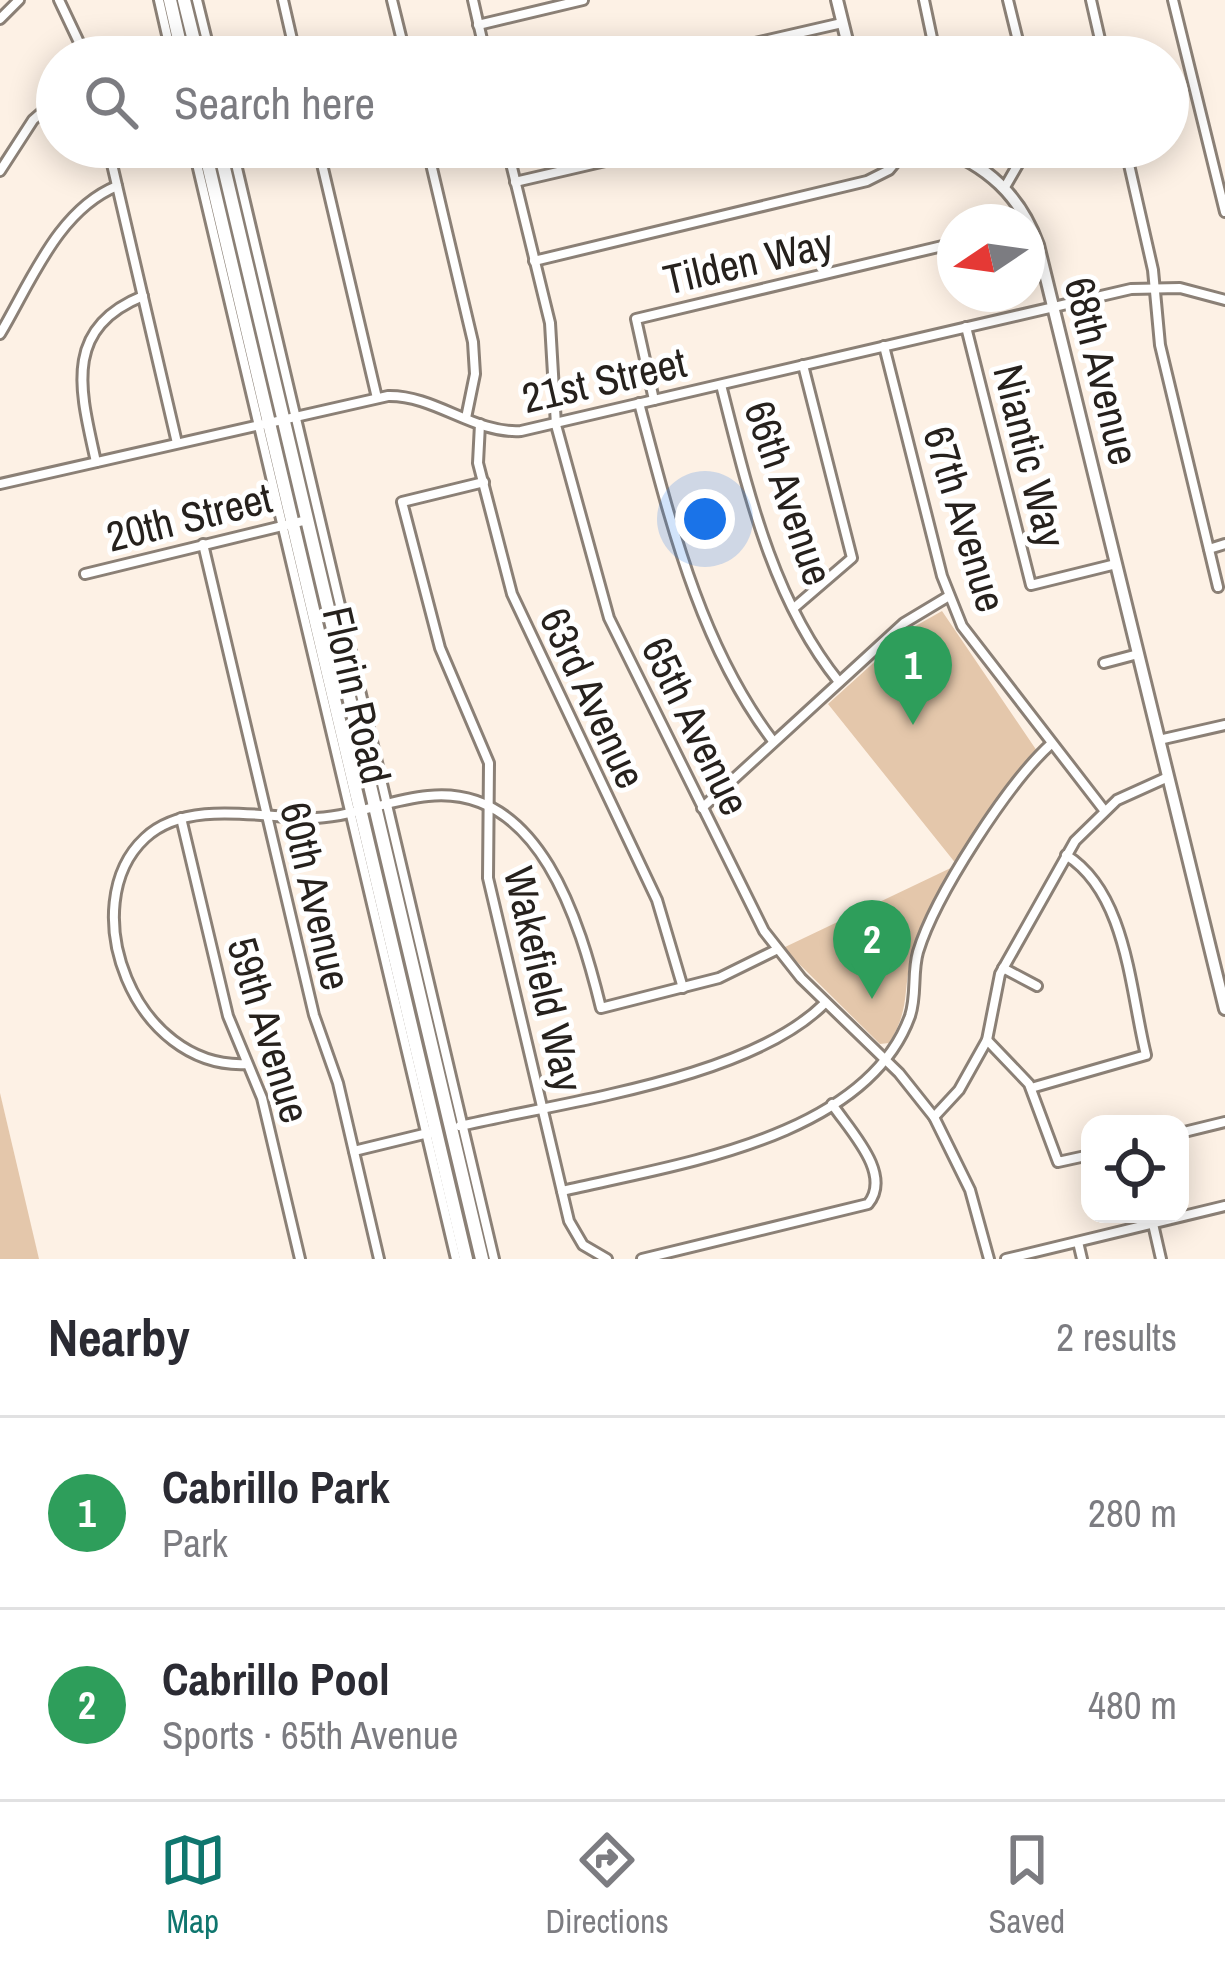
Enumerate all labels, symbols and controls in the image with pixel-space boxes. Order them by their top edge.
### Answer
search box [36,36,1189,168]
icon: search [78,69,144,135]
text: Search here [174,72,375,133]
north arrow [937,204,1045,312]
street label: Tilden Way [658,214,838,308]
street label: 68th Avenue [1052,272,1152,470]
street label: 21st Street [517,334,691,426]
street label: Niantic Way [980,359,1080,553]
street label: 66th Avenue [731,394,847,592]
street label: 67th Avenue [910,420,1020,618]
street label: 20th Street [100,469,278,565]
your location [675,489,735,549]
street label: 63rd Avenue [527,599,659,797]
street label: Florin Road [309,601,405,789]
pin: 1 [874,626,952,725]
street label: 65th Avenue [629,628,763,824]
street label: 60th Avenue [267,797,365,995]
street label: Wakefield Way [491,861,597,1097]
pin: 2 [833,900,911,999]
street label: 59th Avenue [214,931,324,1129]
map controls [1081,1115,1189,1223]
button: locate [1081,1115,1189,1223]
text: Nearby [48,1303,190,1372]
text: 2 results [1056,1311,1177,1363]
text: Cabrillo Park [162,1456,390,1517]
text: 1 [78,1487,96,1539]
text: 280 m [1088,1487,1177,1539]
text: Park [162,1517,228,1569]
text: Cabrillo Pool [162,1648,390,1709]
text: 2 [78,1679,96,1731]
text: 480 m [1088,1679,1177,1731]
text: Sports · 65th Avenue [162,1709,458,1761]
tab: Map [160,1827,226,1943]
tab: Directions [545,1827,669,1943]
tab: Saved [988,1827,1065,1943]

